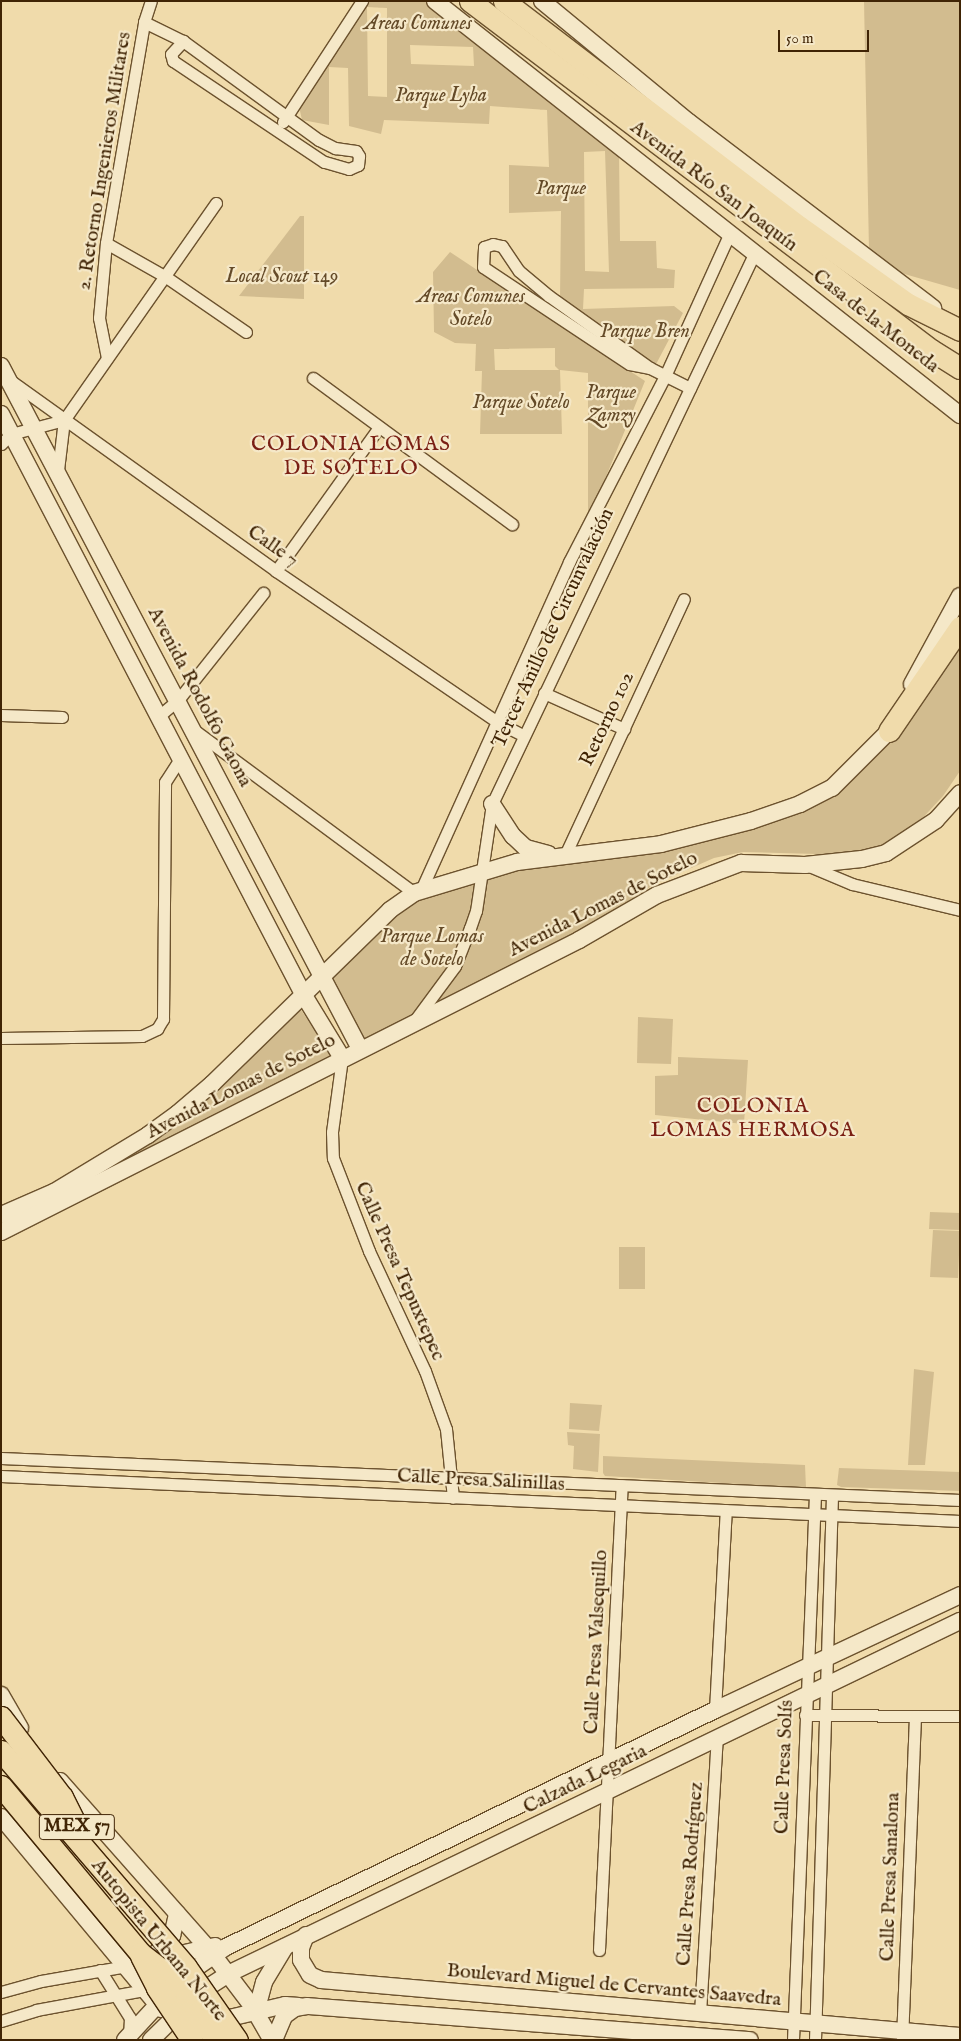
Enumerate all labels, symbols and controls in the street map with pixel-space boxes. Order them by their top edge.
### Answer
park label: Areas Comunes [364,11,472,35]
scale bar [781,20,872,52]
text: 50 m [786,29,814,48]
street label: 2. Retorno Ingenieros Militares [72,30,136,292]
park label: Parque Lyha [395,83,487,107]
street label: Avenida Río San Joaquín [626,115,802,257]
park label: Parque [536,176,586,200]
park label: Local Scout 149 [225,264,339,288]
street label: Casa de la Moneda [808,264,944,378]
park label: Areas Comunes Sotelo [417,284,525,331]
park label: Parque Bren [600,319,690,343]
park label: Parque Zamzy [586,381,636,428]
park label: Parque Sotelo [472,390,570,414]
district label: COLONIA LOMAS DE SOTELO [249,432,453,482]
street label: Tercer Anillo de Circunvalación [487,504,619,752]
street label: Calle 7 [243,520,303,572]
street label: Avenida Rodolfo Gaona [142,603,258,791]
street label: Retorno 102 [575,668,639,770]
street label: Avenida Lomas de Sotelo [505,846,701,962]
park label: Parque Lomas de Sotelo [380,925,484,972]
street label: Avenida Lomas de Sotelo [143,1028,339,1144]
district label: COLONIA LOMAS HERMOSA [649,1094,857,1144]
street label: Calle Presa Tepuxtepec [350,1178,450,1364]
street label: Calle Presa Salinillas [397,1464,565,1496]
street label: Calle Presa Valsequillo [579,1549,613,1735]
street label: Calle Presa Solís [770,1699,798,1835]
street label: Calzada Legaria [519,1739,651,1819]
street label: Calle Presa Rodríguez [672,1781,708,1967]
street label: Calle Presa Sanalona [875,1792,905,1962]
road number: MEX 57 [38,1810,116,1844]
street label: Autopista Urbana Norte [86,1854,232,2026]
street label: Boulevard Miguel de Cervantes Saavedra [446,1958,782,2012]

